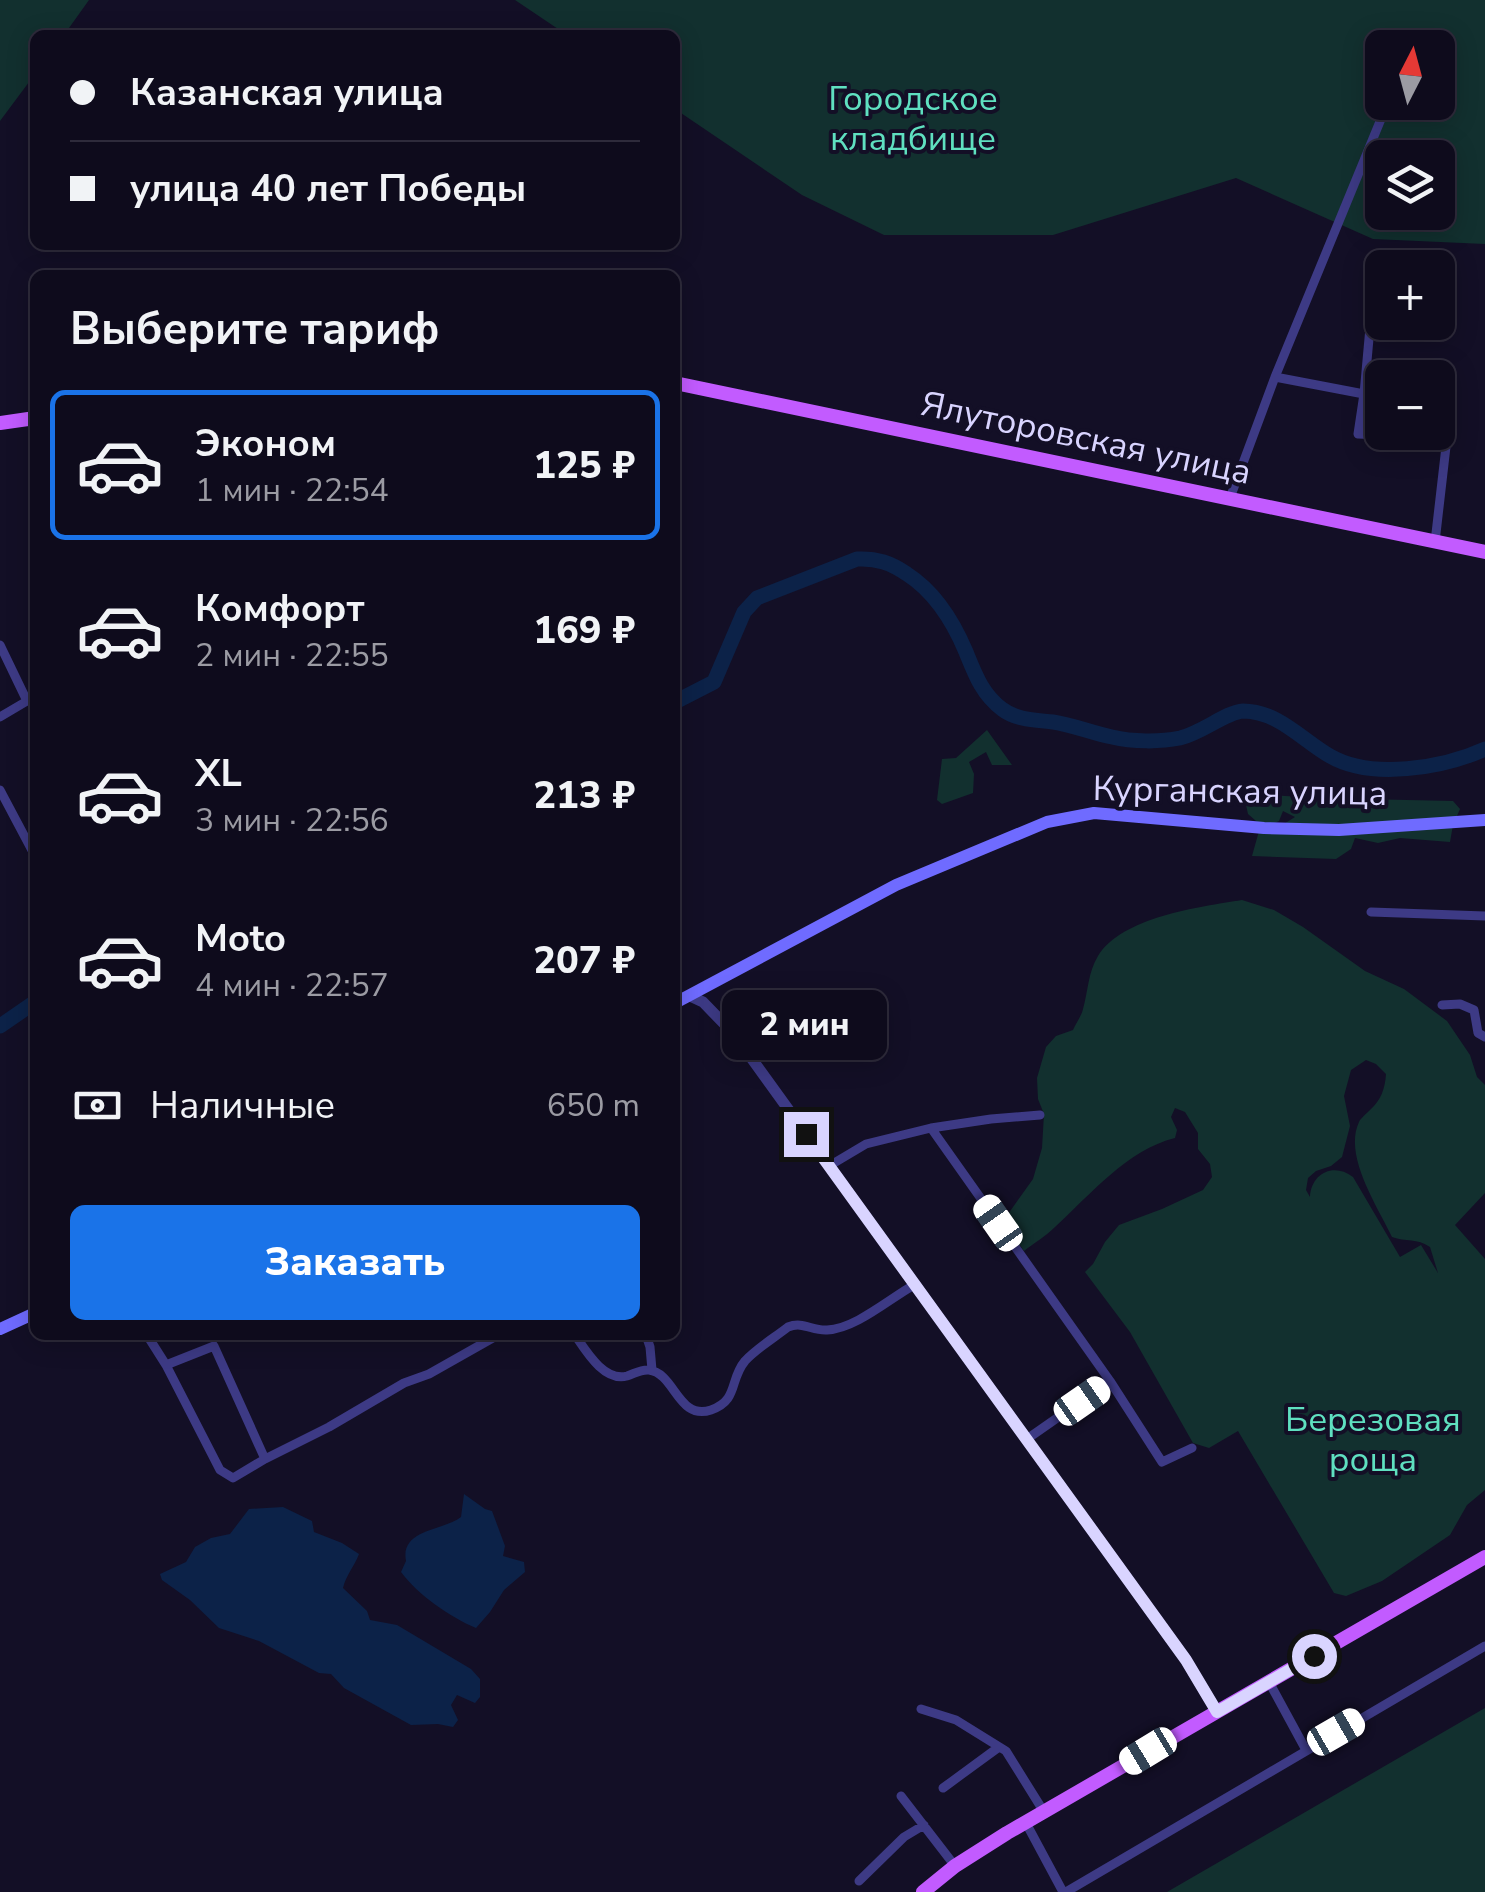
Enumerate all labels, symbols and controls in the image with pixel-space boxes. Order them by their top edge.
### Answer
north arrow [1365,30,1455,120]
map controls [1365,30,1455,450]
text: Казанская улица [130,67,444,118]
park label: Городское кладбище [828,75,998,162]
button: layers [1365,140,1455,230]
text: улица 40 лет Победы [130,163,526,214]
button: + [1365,250,1455,340]
text: Выберите тариф [70,299,440,360]
button: − [1365,360,1455,450]
street label: Ялуторовская улица [917,380,1255,496]
text: Эконом [195,418,336,469]
icon: car [75,420,165,510]
text: 125 ₽ [533,440,635,491]
text: 1 мин · 22:54 [195,469,389,512]
text: Комфорт [195,583,364,634]
icon: car [75,585,165,675]
text: 169 ₽ [533,605,635,656]
text: 2 мин · 22:55 [195,634,389,677]
text: XL [195,748,242,799]
icon: car [75,750,165,840]
street label: Курганская улица [1092,765,1388,817]
text: 213 ₽ [533,770,635,821]
text: 3 мин · 22:56 [195,799,389,842]
text: Moto [195,913,286,964]
icon: car [75,915,165,1005]
text: 207 ₽ [533,935,635,986]
text: 4 мин · 22:57 [195,964,389,1007]
callout: 2 мин [724,989,888,1059]
text: 2 мин [759,1003,850,1046]
icon: cash [70,1078,125,1133]
text: Наличные [150,1080,335,1131]
text: 650 m [547,1084,640,1127]
route end [784,1112,829,1157]
car [969,1190,1027,1256]
button: Заказать [70,1205,640,1320]
car [1049,1372,1115,1430]
park label: Березовая роща [1285,1396,1461,1483]
route start [1292,1634,1337,1679]
car [1303,1704,1369,1760]
car [1115,1723,1181,1779]

